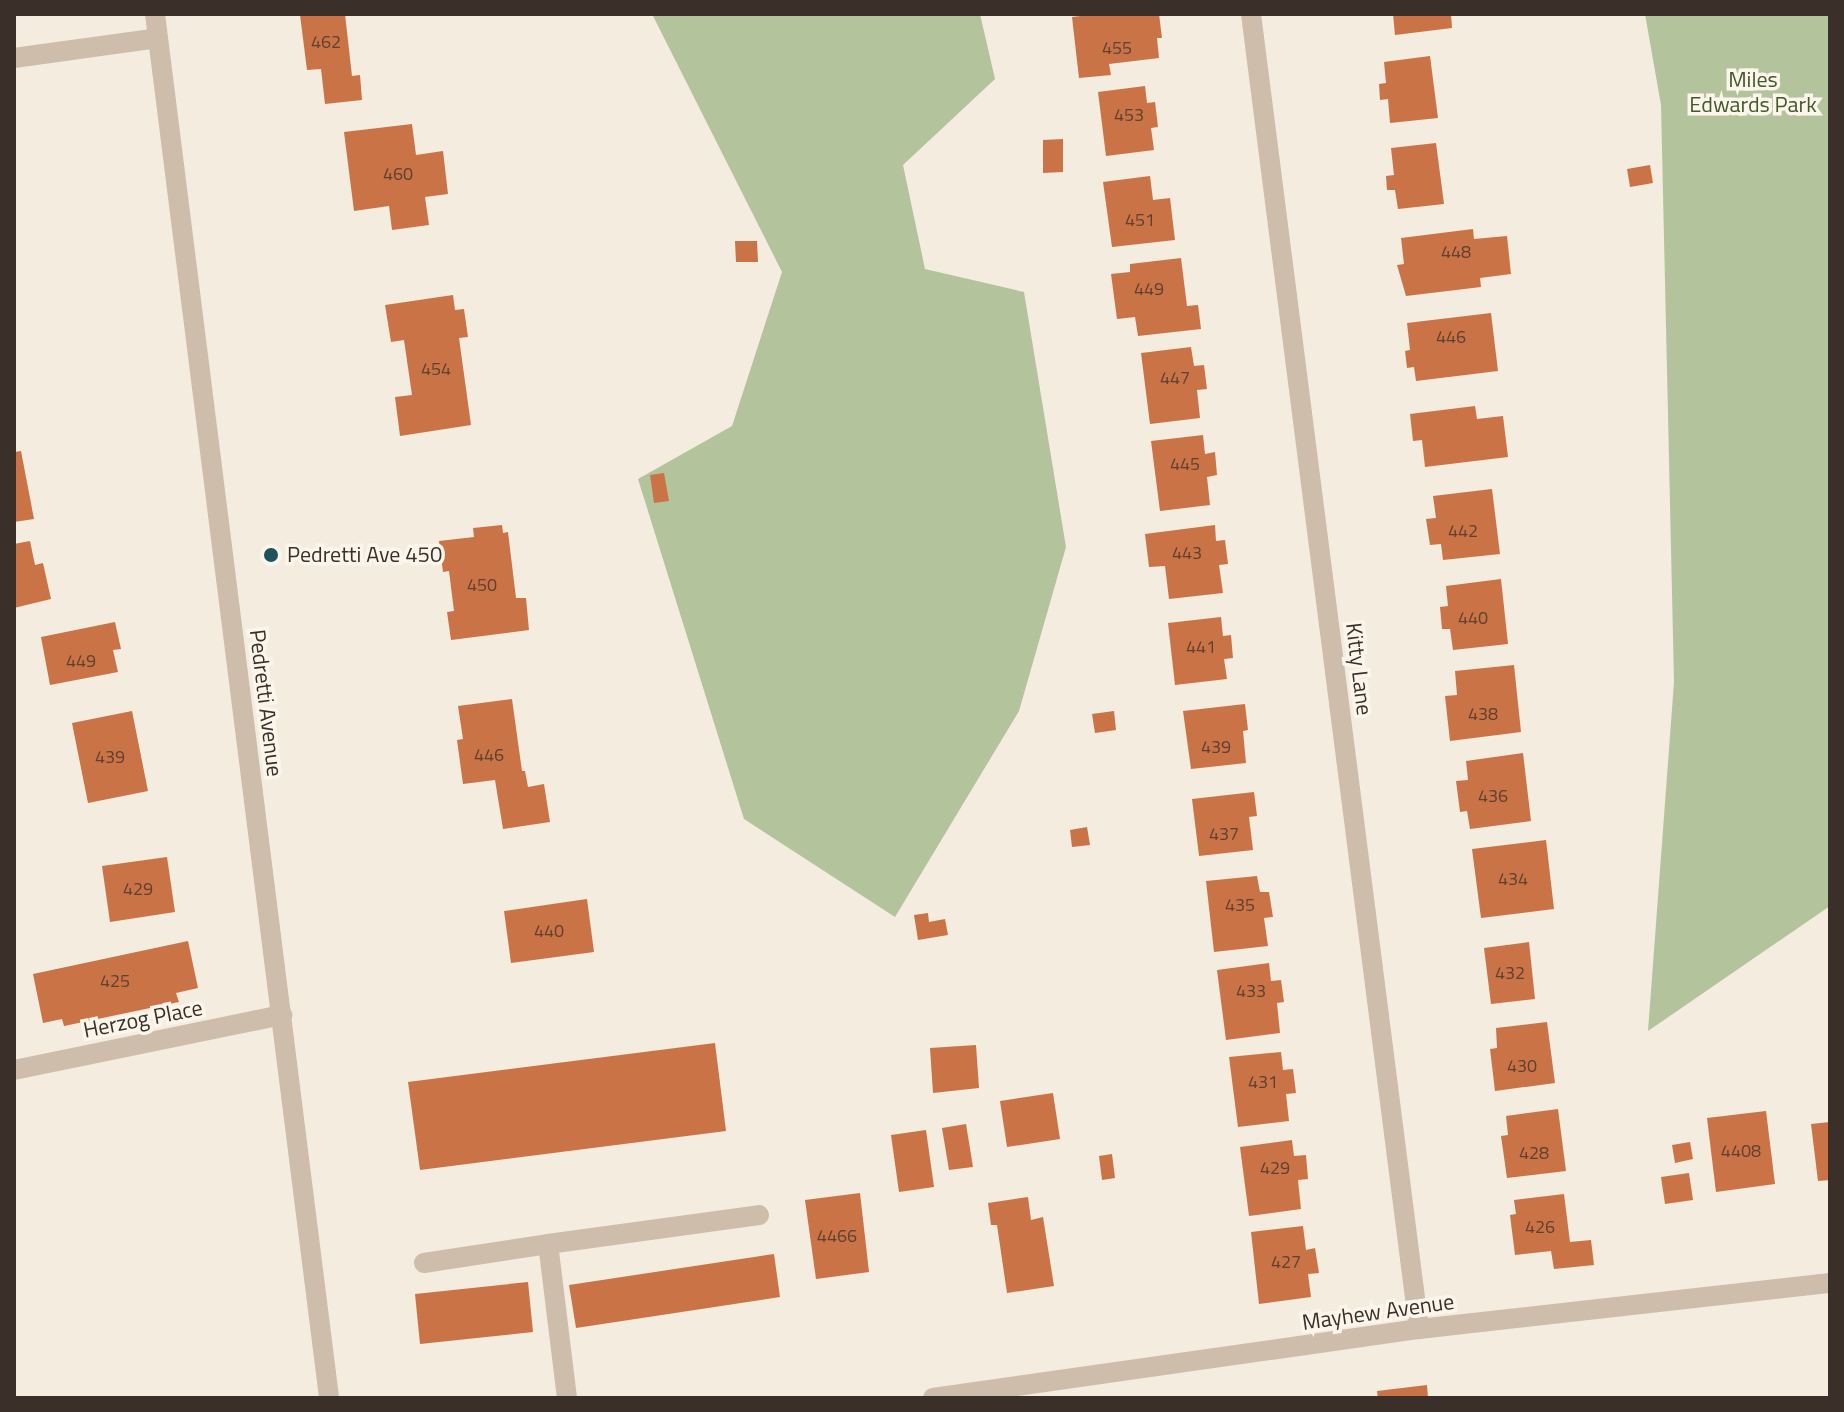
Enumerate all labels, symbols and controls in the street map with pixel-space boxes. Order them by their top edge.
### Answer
house number: 462 [311,31,341,53]
house number: 455 [1102,37,1132,59]
park label: Miles Edwards Park [1689,66,1817,118]
house number: 453 [1114,104,1144,126]
house number: 460 [383,163,413,185]
house number: 451 [1125,209,1155,231]
house number: 448 [1441,241,1471,263]
house number: 449 [1134,278,1164,300]
house number: 446 [1436,326,1466,348]
house number: 454 [421,358,451,380]
house number: 447 [1160,367,1190,389]
house number: 445 [1170,453,1200,475]
house number: 442 [1448,520,1478,542]
place label: Pedretti Ave 450 [287,542,442,568]
house number: 443 [1172,542,1202,564]
marker: Pedretti Ave 450 [262,546,280,564]
house number: 450 [467,574,497,596]
house number: 440 [1458,607,1488,629]
street label: Kitty Lane [1340,621,1378,717]
street label: Pedretti Avenue [244,628,288,778]
house number: 441 [1186,636,1216,658]
house number: 449 [66,650,96,672]
house number: 438 [1468,703,1498,725]
house number: 439 [1201,736,1231,758]
house number: 446 [474,744,504,766]
house number: 439 [95,746,125,768]
house number: 436 [1478,785,1508,807]
house number: 437 [1209,823,1239,845]
house number: 434 [1498,868,1528,890]
house number: 429 [123,878,153,900]
house number: 435 [1225,894,1255,916]
house number: 440 [534,920,564,942]
house number: 432 [1495,962,1525,984]
house number: 425 [100,970,130,992]
house number: 433 [1236,980,1266,1002]
street label: Herzog Place [81,995,205,1043]
house number: 430 [1507,1055,1537,1077]
house number: 431 [1248,1071,1278,1093]
house number: 4408 [1721,1140,1761,1162]
house number: 428 [1519,1142,1549,1164]
house number: 429 [1260,1157,1290,1179]
house number: 426 [1525,1216,1555,1238]
house number: 4466 [817,1225,857,1247]
house number: 427 [1271,1251,1301,1273]
street label: Mayhew Avenue [1300,1288,1456,1336]

